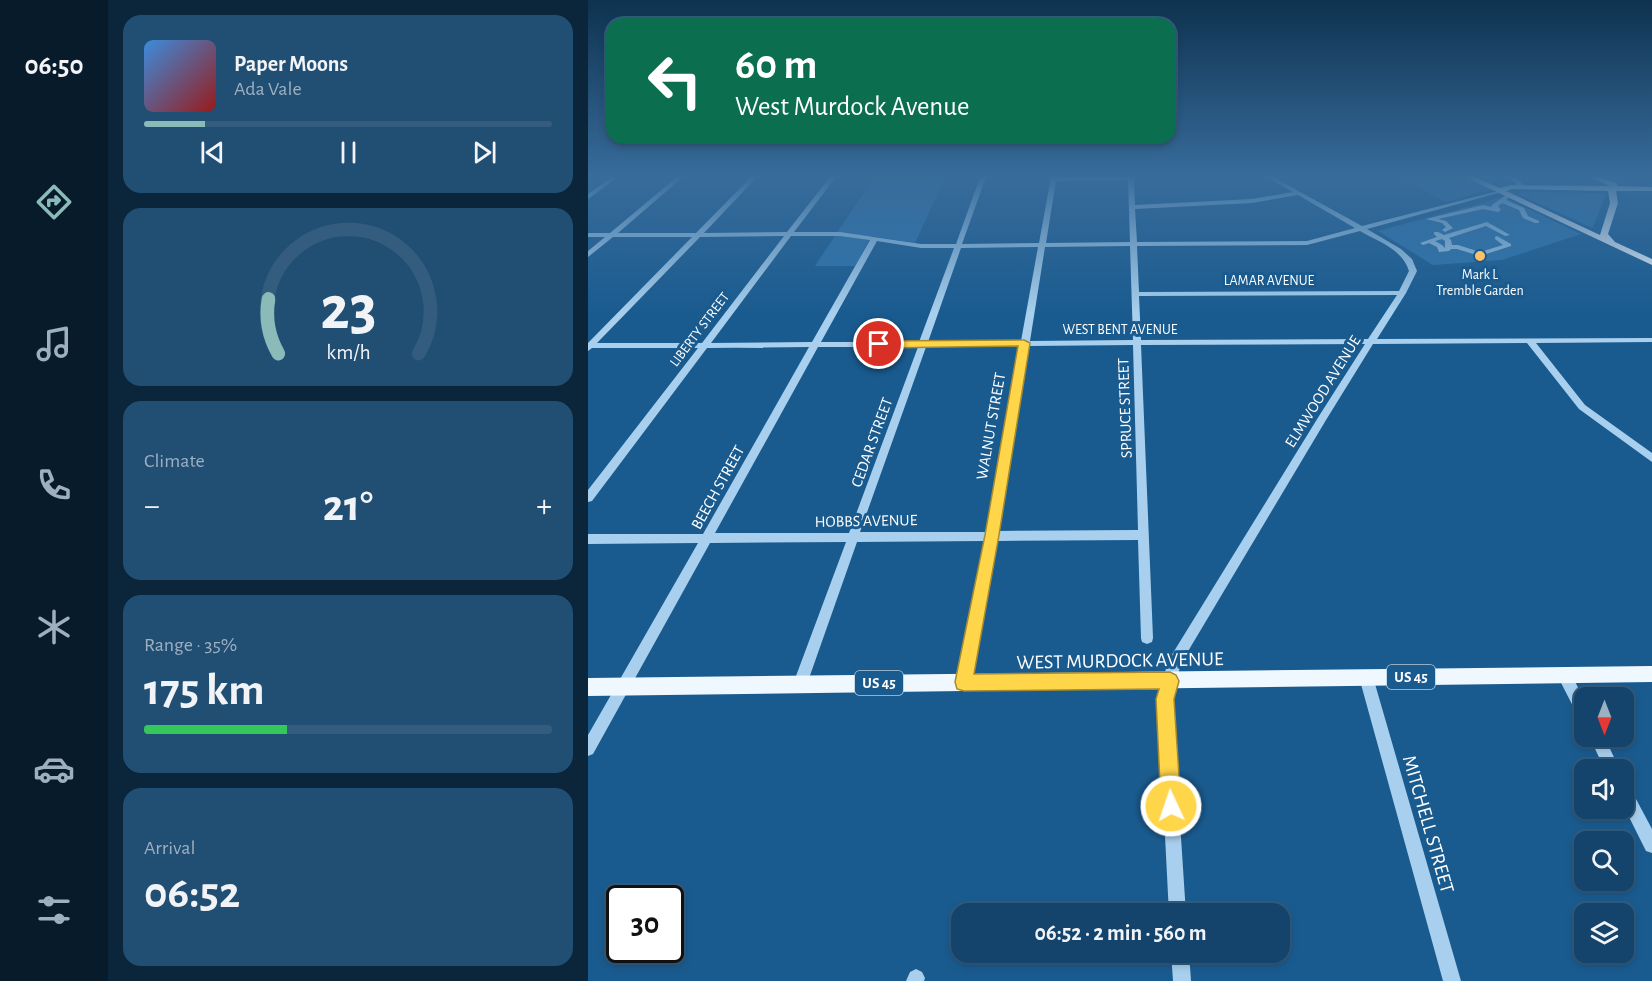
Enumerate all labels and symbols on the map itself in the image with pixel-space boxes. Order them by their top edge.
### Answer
marker: Mark L Tremble Garden [1473,249,1487,263]
place label: Mark L Tremble Garden [1436,268,1524,298]
street label: LAMAR AVENUE [1224,274,1315,288]
street label: LIBERTY STREET [667,290,732,369]
pin [853,318,904,369]
street label: WEST BENT AVENUE [1062,323,1178,337]
street label: ELMWOOD AVENUE [1282,333,1364,450]
street label: SPRUCE STREET [1115,357,1135,458]
street label: WALNUT STREET [974,371,1008,481]
street label: CEDAR STREET [848,395,896,489]
street label: BEECH STREET [688,443,747,532]
street label: HOBBS AVENUE [815,512,918,530]
street label: WEST MURDOCK AVENUE [1016,649,1224,673]
road number: US 45 [1387,665,1435,689]
road number: US 45 [855,671,903,695]
north arrow [1574,687,1634,747]
street label: MITCHELL STREET [1399,753,1457,896]
position arrow [1139,774,1203,838]
speed limit sign: 30 [606,885,684,963]

